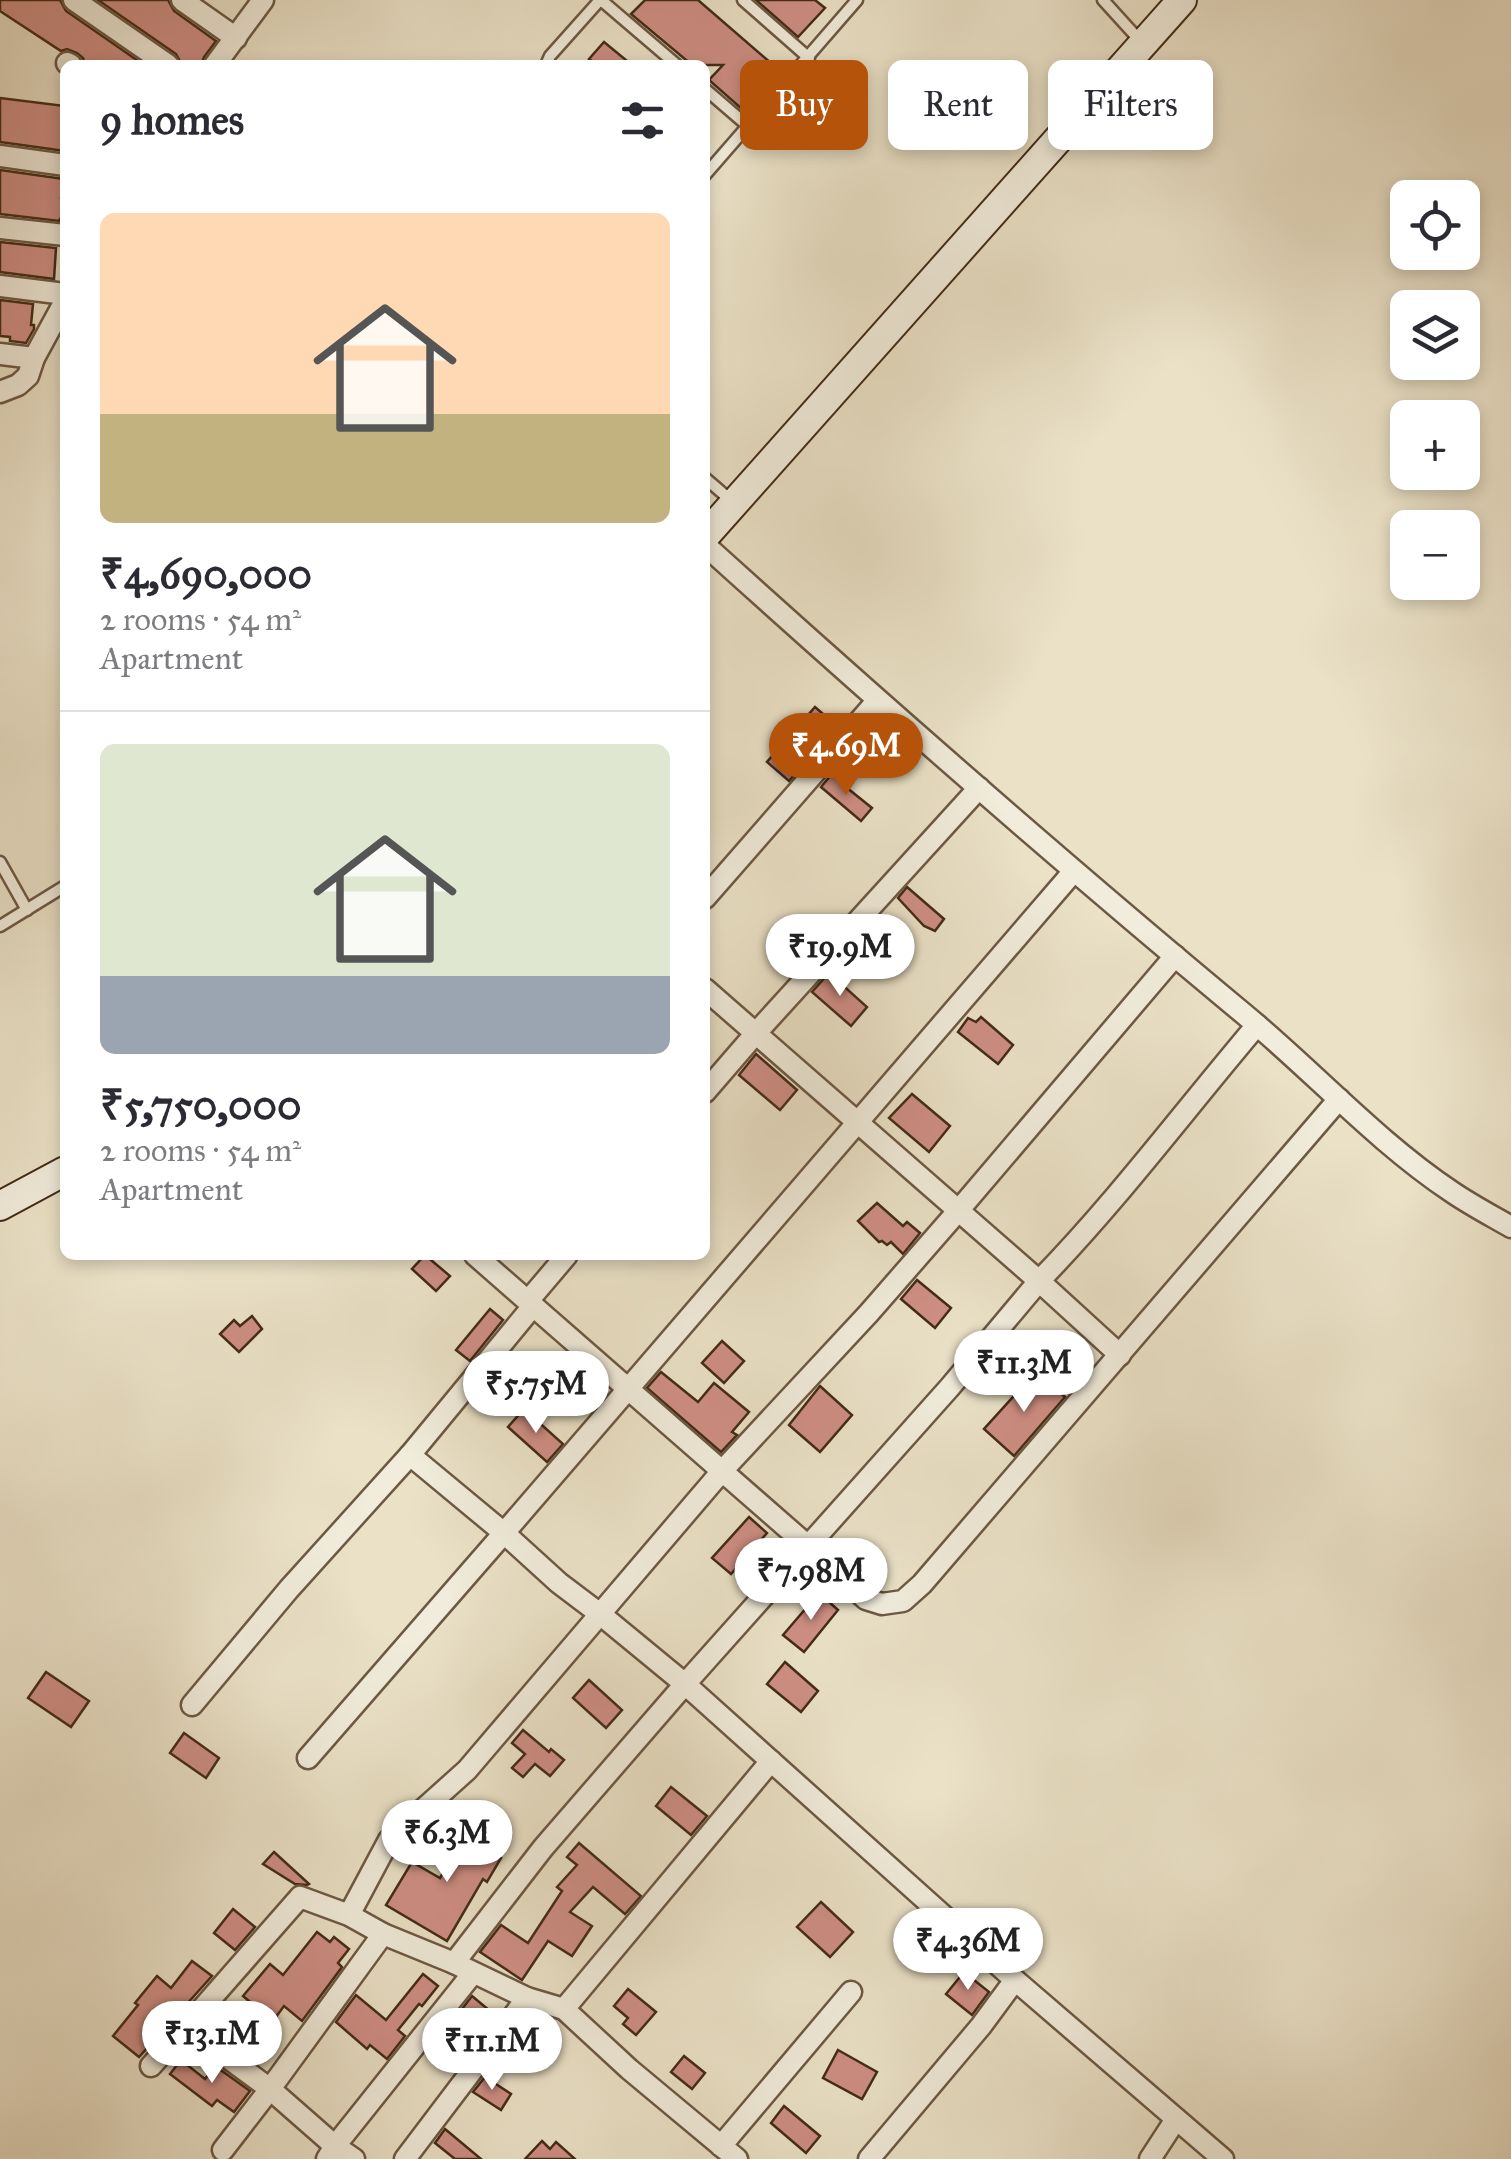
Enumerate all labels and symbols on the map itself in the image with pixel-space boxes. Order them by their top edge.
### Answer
pin: ₹4.69M [765,713,927,798]
pin: ₹19.9M [759,914,921,999]
pin: ₹11.3M [943,1330,1105,1415]
pin: ₹5.75M [455,1351,617,1436]
pin: ₹7.98M [730,1538,892,1623]
pin: ₹6.3M [377,1800,517,1885]
pin: ₹4.36M [887,1908,1049,1993]
pin: ₹13.1M [131,2001,293,2086]
pin: ₹11.1M [411,2008,573,2093]

